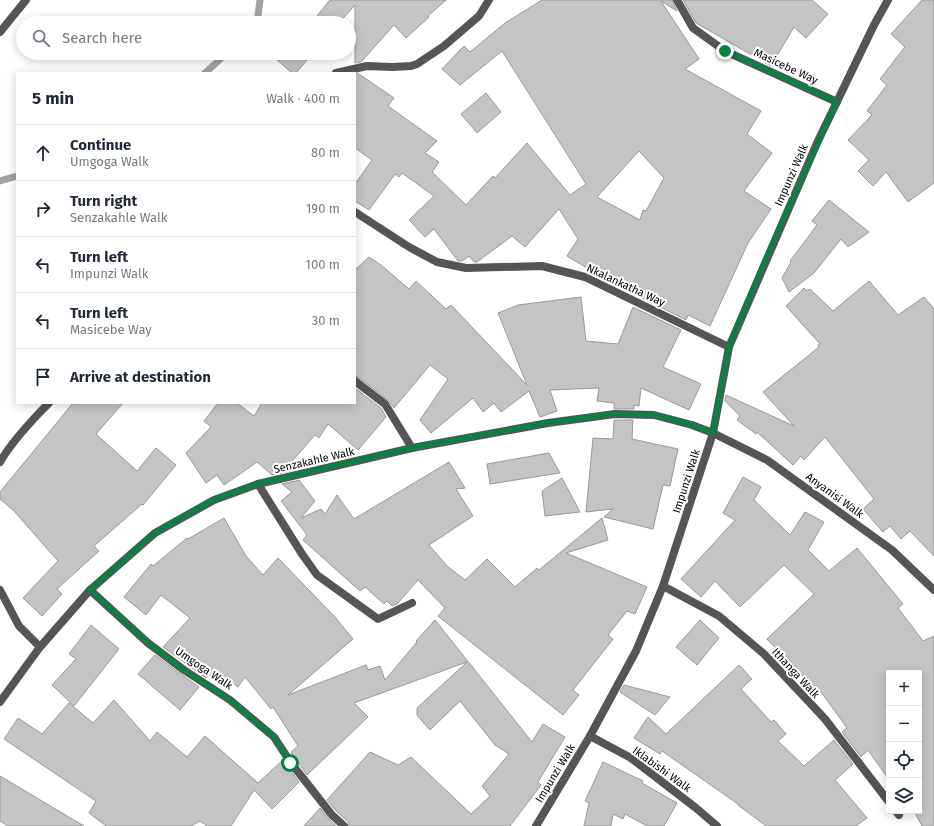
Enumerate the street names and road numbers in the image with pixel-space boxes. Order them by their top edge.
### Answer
street label: Masicebe Way [752,46,820,87]
street label: Impunzi Walk [772,142,811,208]
street label: Nkalankatha Way [584,262,668,310]
street label: Senzakahle Walk [272,445,356,476]
street label: Impunzi Walk [670,447,703,515]
street label: Anyanisi Walk [803,470,866,521]
street label: Umgoga Walk [172,644,235,693]
street label: Ithanga Walk [769,646,822,701]
street label: Impunzi Walk [533,741,578,805]
street label: Iklabishi Walk [630,744,694,795]

